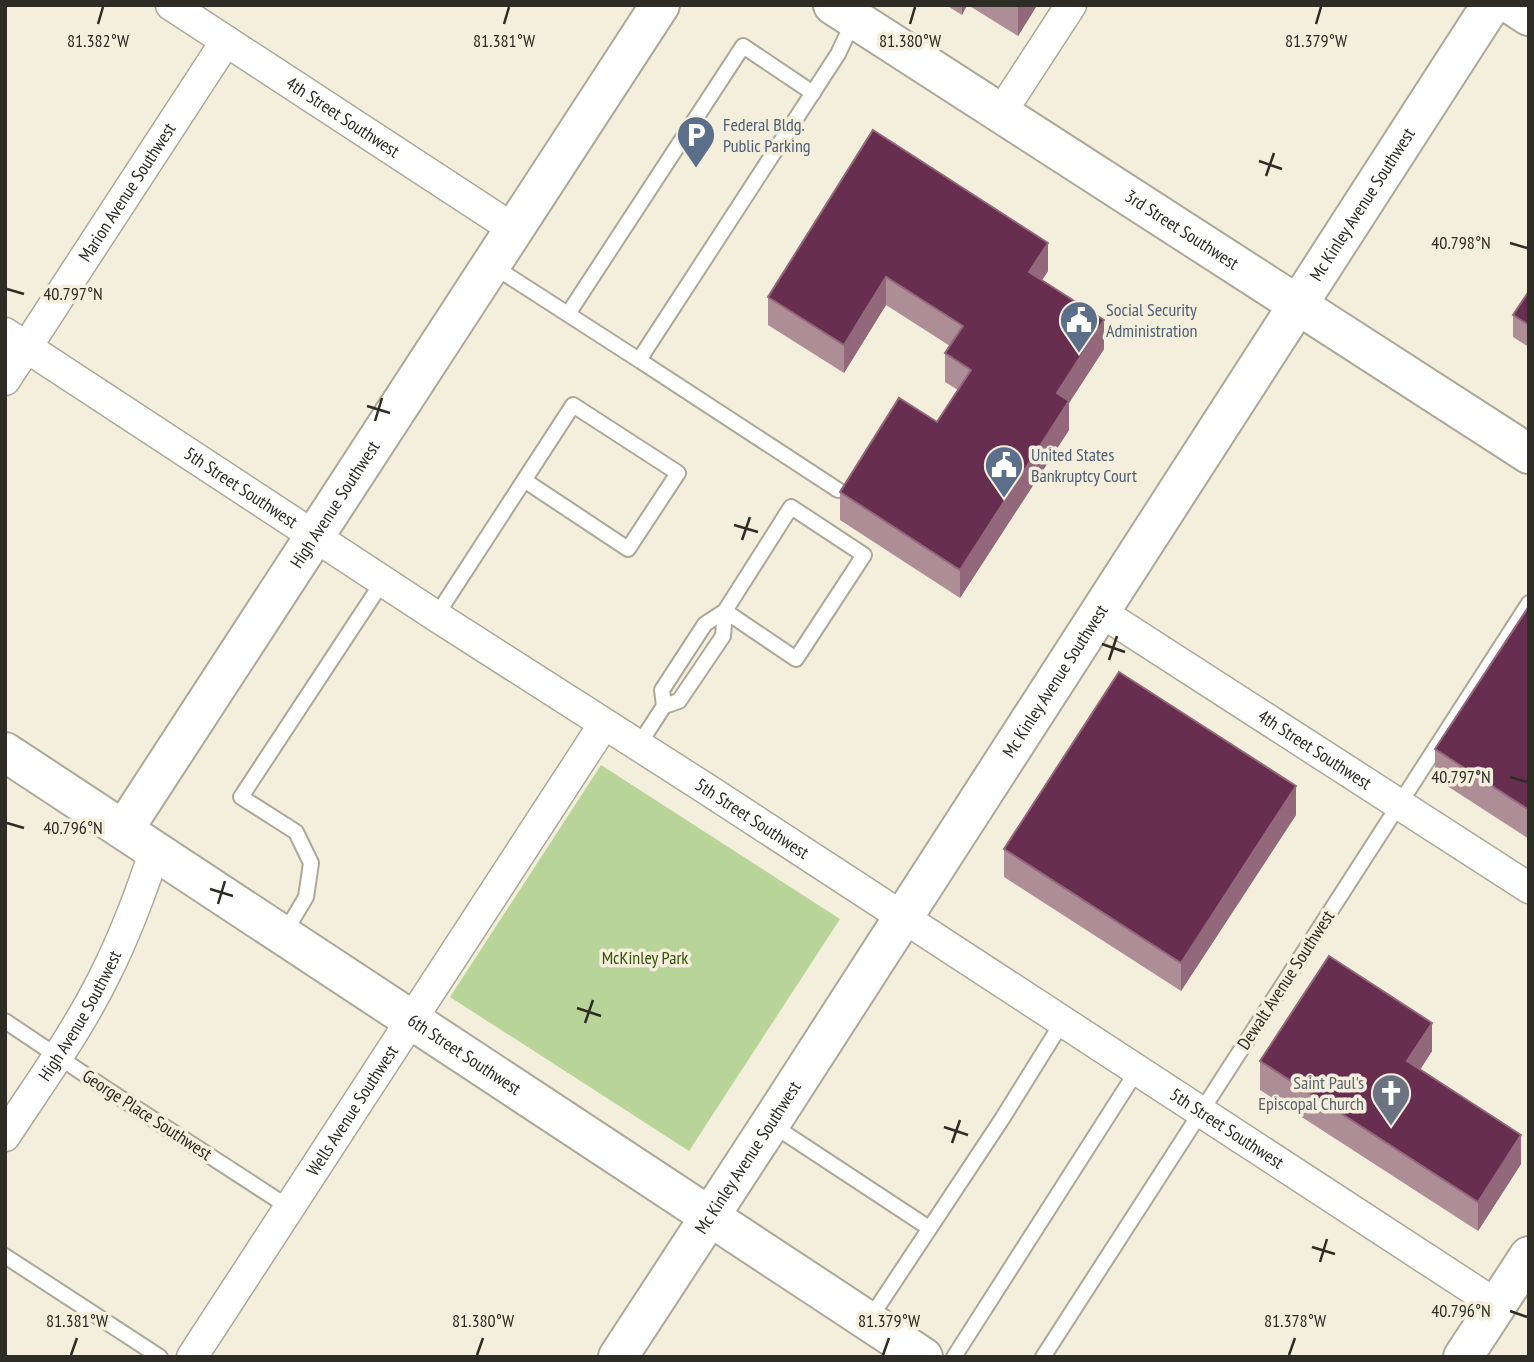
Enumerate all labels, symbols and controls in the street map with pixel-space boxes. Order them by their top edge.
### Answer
text: 81.382°W [67,29,129,52]
text: 81.381°W [473,29,535,52]
text: 81.380°W [879,29,941,52]
text: 81.379°W [1285,29,1347,52]
street label: 4th Street Southwest [282,71,404,162]
place label: Federal Bldg. Public Parking [723,113,811,157]
parking icon: Federal Bldg. Public Parking [675,114,717,169]
street label: Marion Avenue Southwest [73,118,181,266]
street label: Mc Kinley Avenue Southwest [1304,123,1420,285]
street label: 3rd Street Southwest [1121,184,1243,275]
text: 40.798°N [1431,231,1491,254]
text: 40.797°N [43,282,103,305]
place label: Social Security Administration [1106,298,1197,342]
public building icon: Social Security Administration [1058,299,1100,354]
street label: High Avenue Southwest [285,436,384,572]
street label: 5th Street Southwest [180,442,302,533]
place label: United States Bankruptcy Court [1031,443,1137,487]
public building icon: United States Bankruptcy Court [983,444,1025,499]
street label: Mc Kinley Avenue Southwest [997,600,1113,762]
street label: 4th Street Southwest [1253,704,1376,794]
text: 40.797°N [1431,765,1491,788]
street label: 5th Street Southwest [691,773,813,864]
text: 40.796°N [43,816,103,839]
street label: Dewalt Avenue Southwest [1232,906,1339,1054]
park label: McKinley Park [602,946,688,969]
street label: High Avenue Southwest [33,947,126,1085]
street label: 6th Street Southwest [403,1009,526,1100]
street label: Wells Avenue Southwest [301,1041,403,1180]
street label: George Place Southwest [78,1064,216,1165]
place label: Saint Paul's Episcopal Church [1258,1071,1364,1115]
church icon: Saint Paul's Episcopal Church [1370,1072,1412,1127]
street label: Mc Kinley Avenue Southwest [689,1077,806,1238]
street label: 5th Street Southwest [1166,1083,1288,1174]
text: 40.796°N [1431,1299,1491,1322]
text: 81.381°W [46,1309,108,1332]
text: 81.380°W [452,1309,514,1332]
text: 81.379°W [858,1309,920,1332]
text: 81.378°W [1264,1309,1326,1332]

